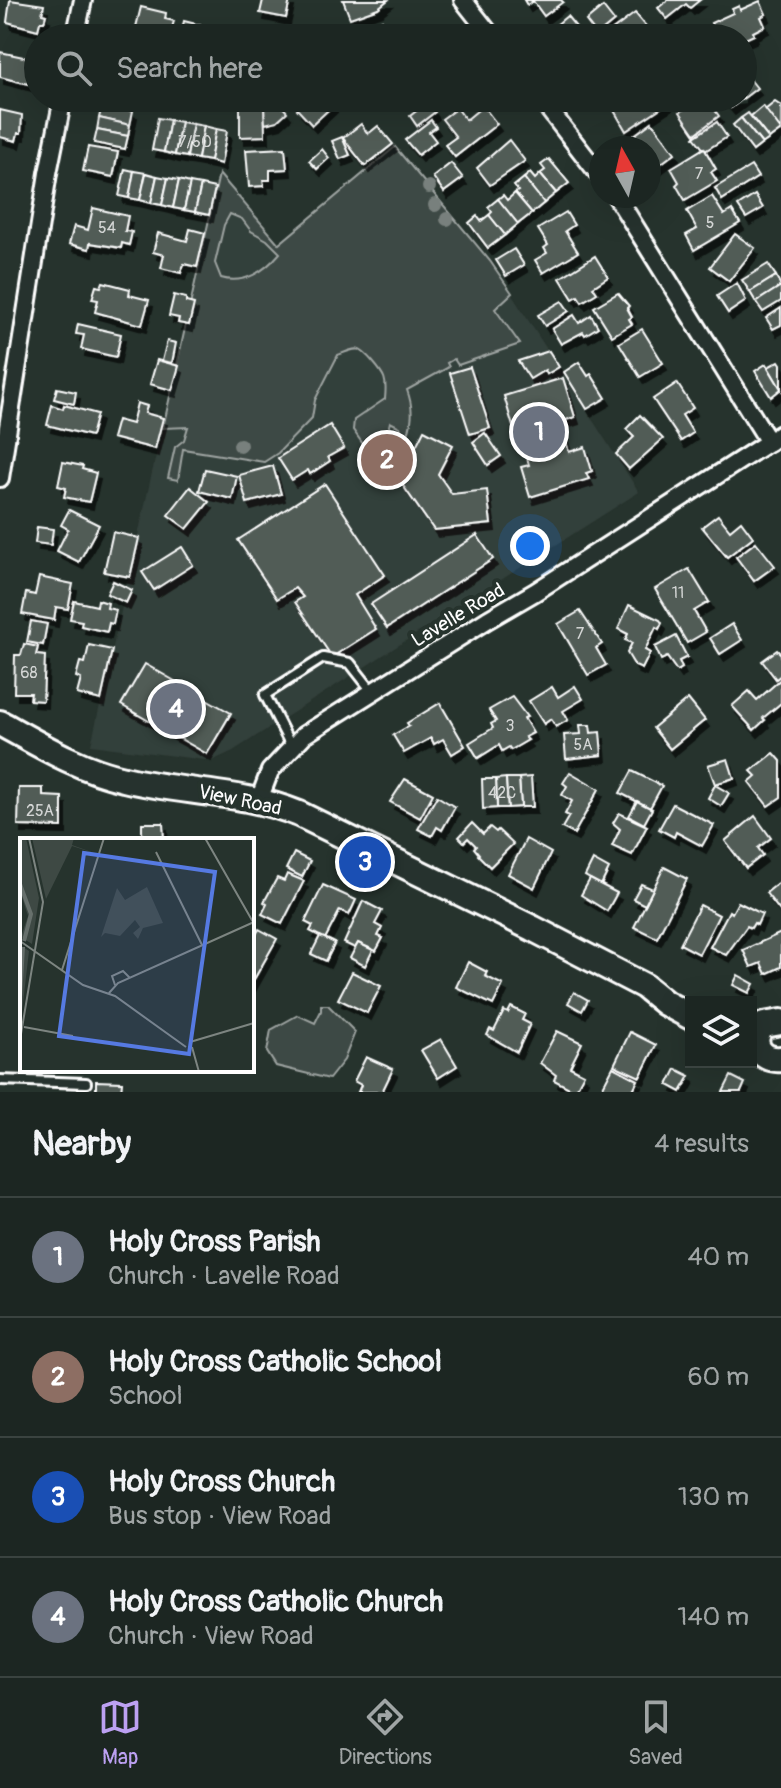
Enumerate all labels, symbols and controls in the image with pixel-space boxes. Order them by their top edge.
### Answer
search box [24,24,757,112]
icon: search [52,46,96,90]
text: Search here [116,50,263,87]
house number: 7/50 [178,132,212,152]
north arrow [589,136,661,208]
house number: 7 [695,164,704,184]
house number: 5 [706,213,714,233]
house number: 54 [98,218,116,238]
pin: 1 [513,402,565,462]
pin: 2 [361,430,413,490]
your location [510,526,550,566]
street label: Lavelle Road [407,577,509,653]
house number: 11 [672,583,684,603]
house number: 7 [576,624,585,644]
house number: 68 [20,663,38,683]
pin: 4 [150,679,202,739]
house number: 3 [506,716,515,736]
house number: 5A [573,735,593,755]
street label: View Road [196,779,284,821]
house number: 42C [488,783,516,803]
house number: 25A [26,801,54,821]
pin: 3 [339,832,391,892]
inset map [20,838,254,1072]
map controls [685,996,757,1068]
button: layers [685,996,757,1068]
text: Nearby [32,1123,131,1166]
text: 4 results [654,1128,749,1160]
text: Holy Cross Parish [108,1223,320,1260]
text: 1 [53,1241,63,1273]
text: 40 m [687,1241,749,1273]
text: Church · Lavelle Road [108,1260,340,1292]
text: Holy Cross Catholic School [108,1343,442,1380]
text: 2 [51,1361,65,1393]
text: 60 m [687,1361,749,1393]
text: School [108,1380,183,1412]
text: Holy Cross Church [108,1463,335,1500]
text: 3 [51,1481,65,1513]
text: 130 m [678,1481,749,1513]
text: Bus stop · View Road [108,1500,331,1532]
text: Holy Cross Catholic Church [108,1583,443,1620]
text: 4 [50,1601,66,1633]
text: 140 m [677,1601,749,1633]
text: Church · View Road [108,1620,314,1652]
tab: Map [98,1695,142,1771]
tab: Directions [339,1695,432,1771]
tab: Saved [628,1695,683,1771]

